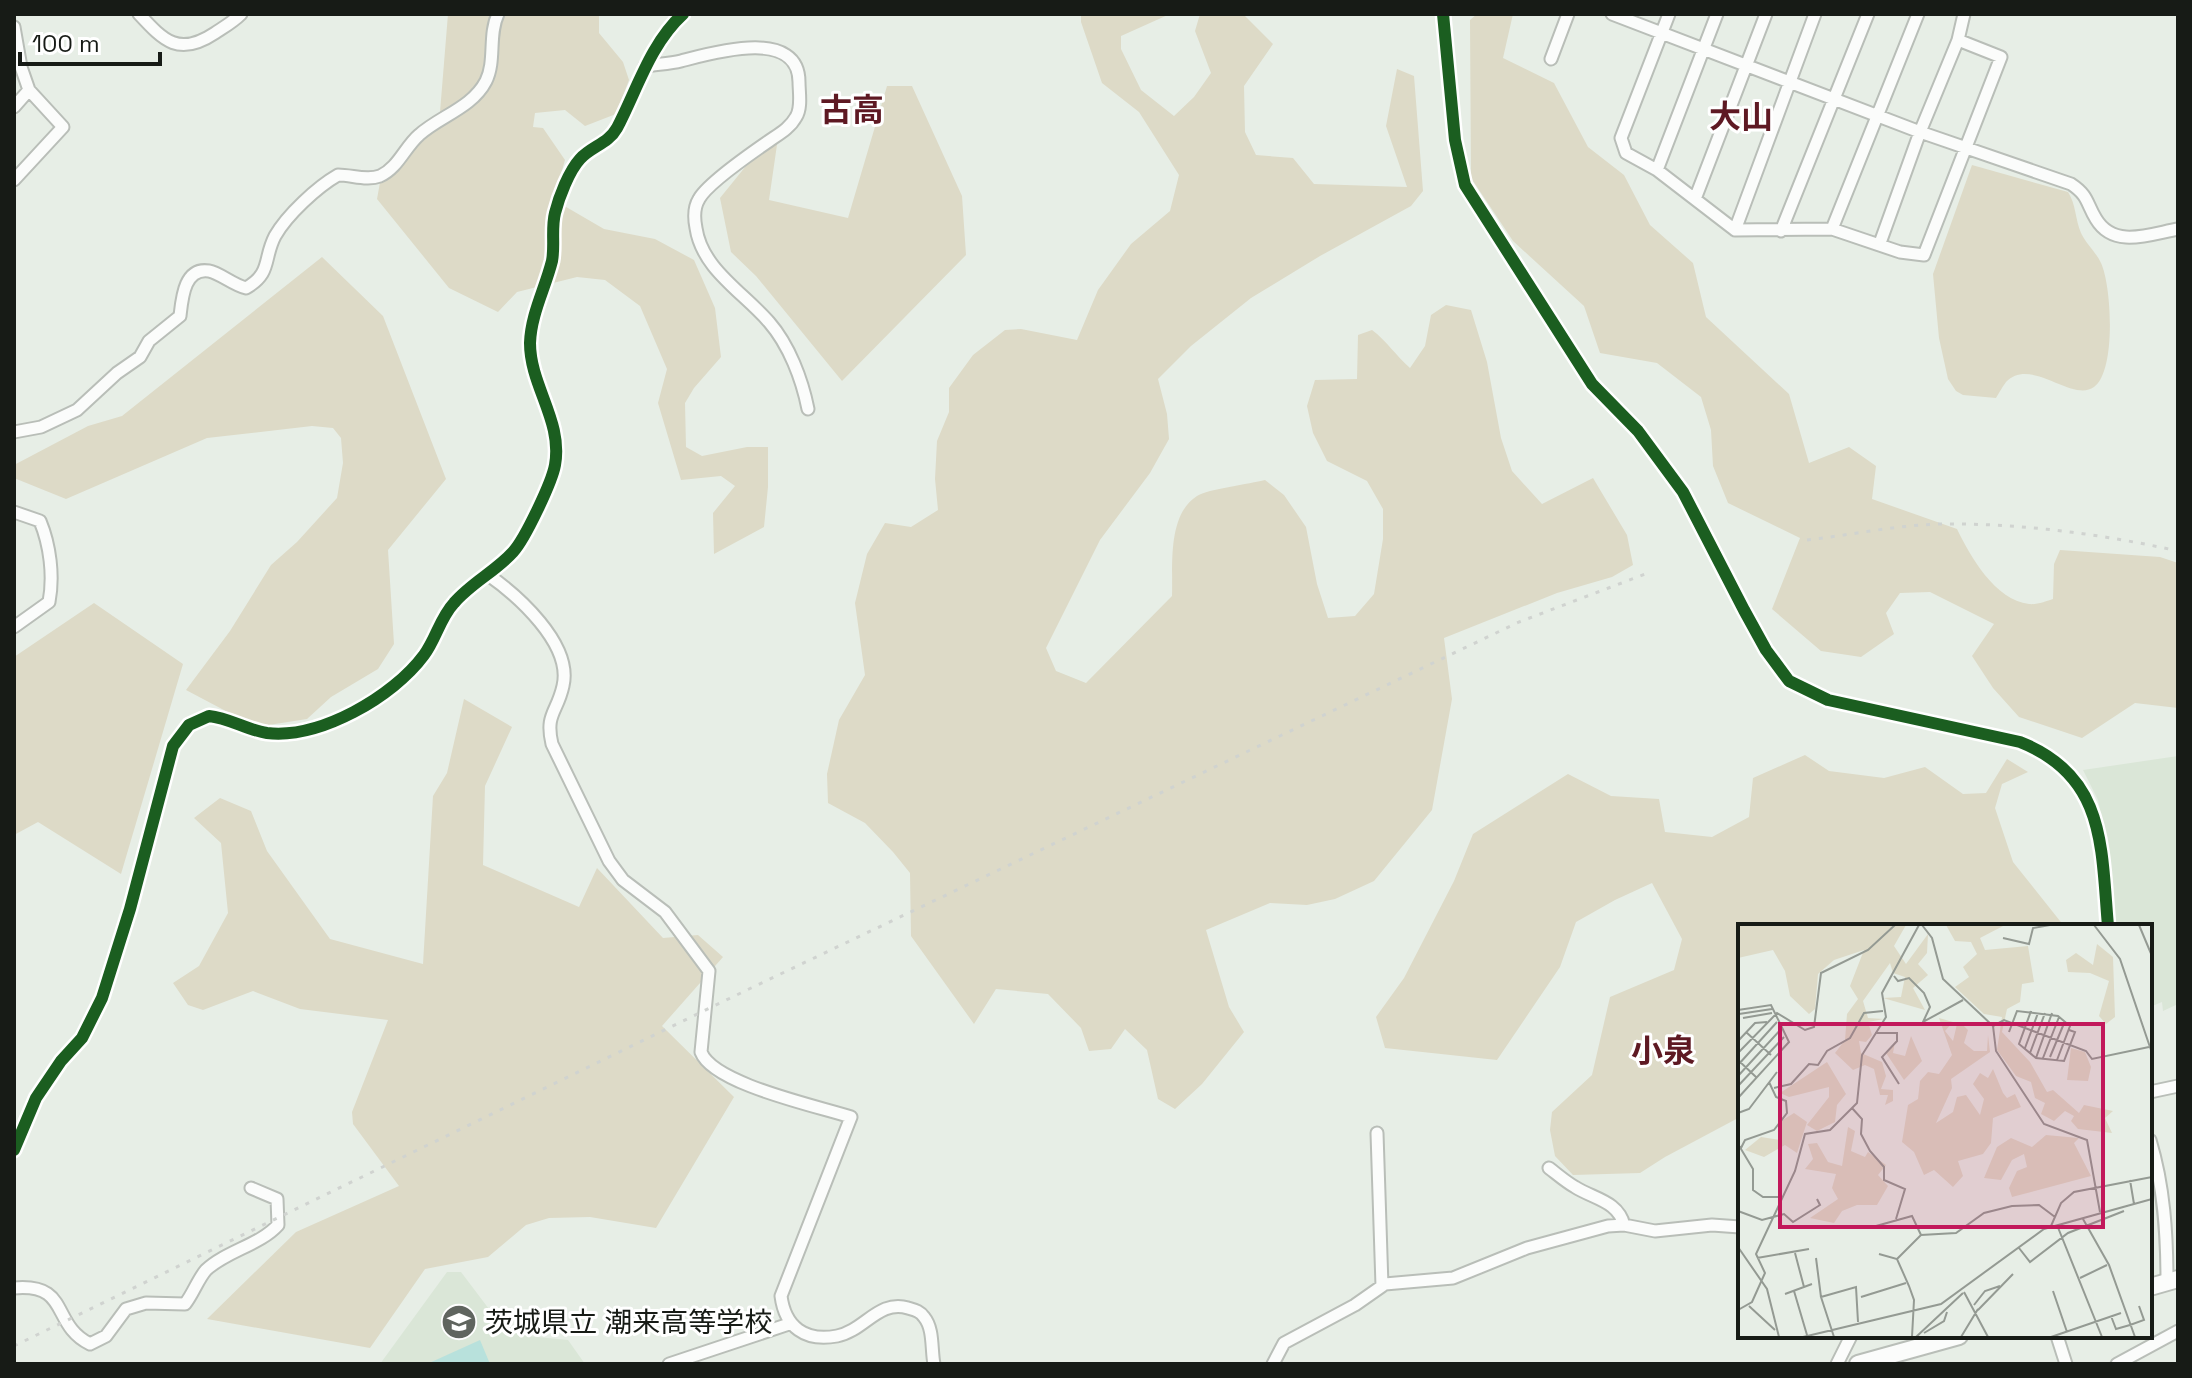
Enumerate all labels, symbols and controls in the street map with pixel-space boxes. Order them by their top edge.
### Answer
scale bar [20,16,160,66]
text: 100 m [32,28,100,59]
district label: 古高 [820,90,884,130]
district label: 大山 [1709,97,1773,137]
inset map [1738,924,2152,1338]
district label: 小泉 [1631,1031,1695,1071]
school or university icon: 茨城県立 潮来高等学校 [440,1303,478,1341]
place label: 茨城県立 潮来高等学校 [485,1304,772,1340]

